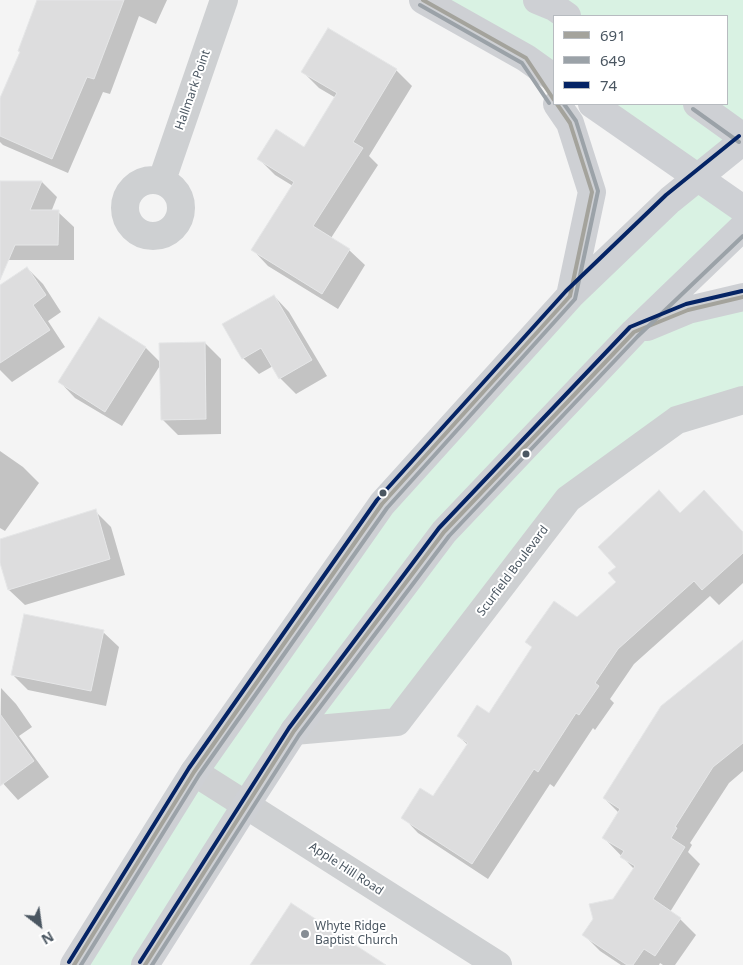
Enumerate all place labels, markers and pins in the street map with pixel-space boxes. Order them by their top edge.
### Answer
unlabelled marker [521,449,531,459]
unlabelled marker [378,488,388,498]
place label: Whyte Ridge Baptist Church [315,920,398,948]
marker: Whyte Ridge Baptist Church [299,928,311,940]

